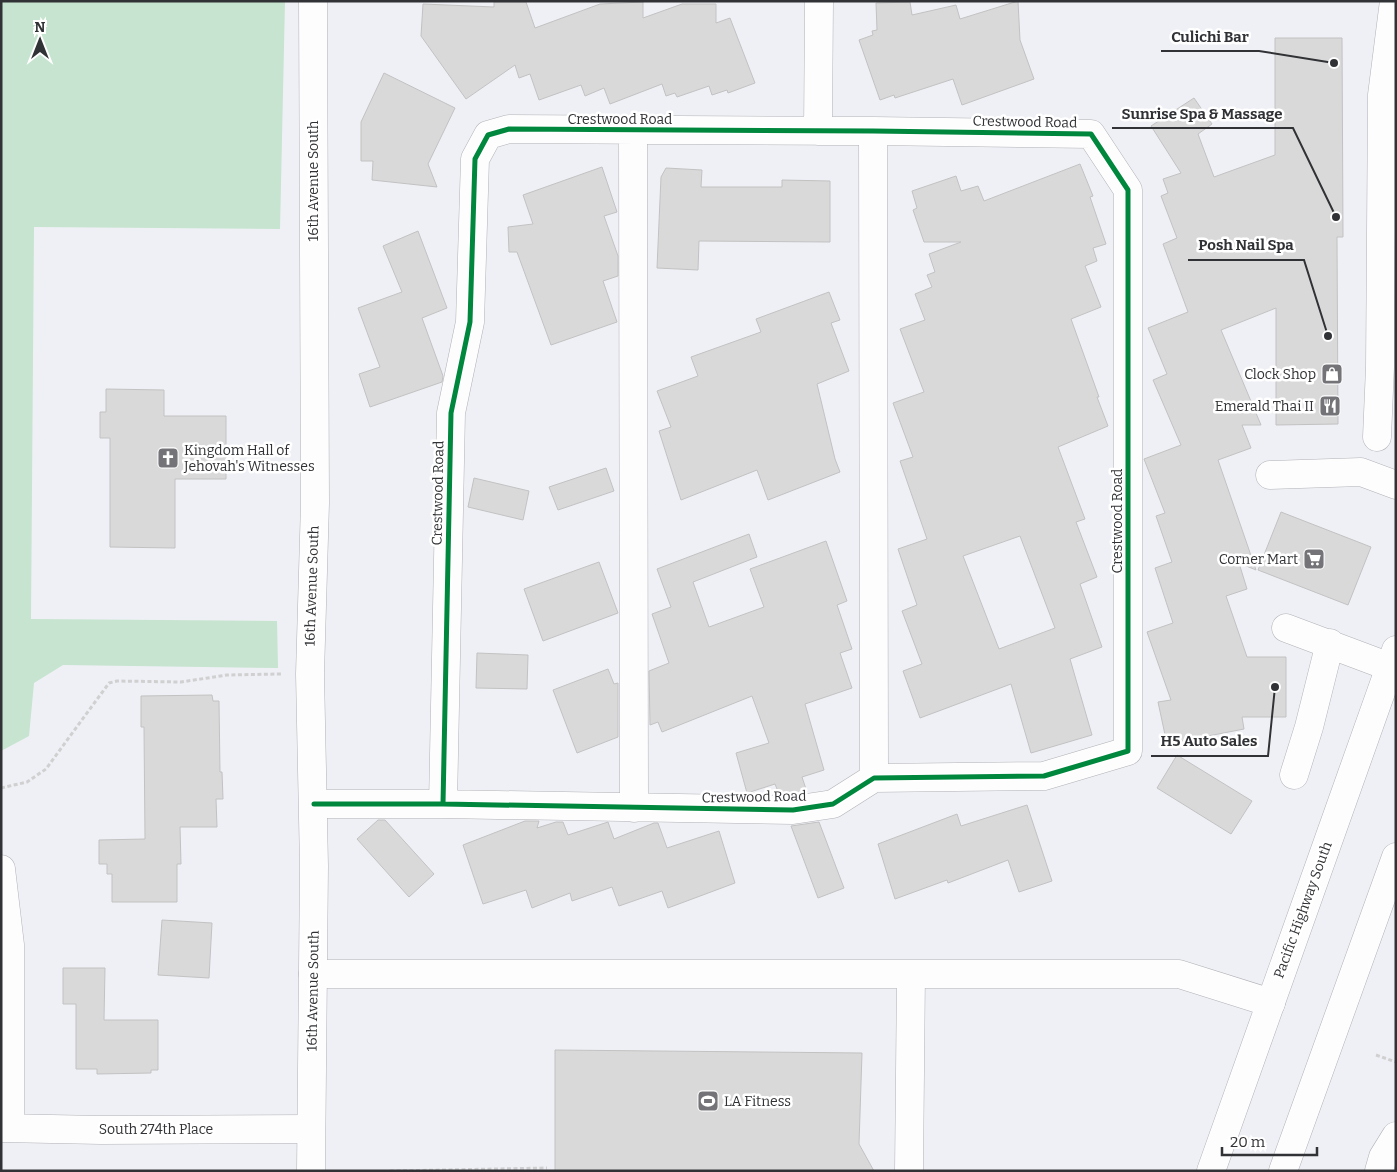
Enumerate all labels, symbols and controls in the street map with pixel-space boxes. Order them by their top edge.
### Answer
north arrow [15,15,65,65]
text: N [35,19,46,36]
callout: Culichi Bar [1161,21,1259,51]
text: Culichi Bar [1171,28,1249,46]
callout: Sunrise Spa & Massage [1112,98,1293,128]
text: Sunrise Spa & Massage [1122,105,1282,123]
street label: Crestwood Road [568,111,672,128]
street label: Crestwood Road [972,113,1078,131]
street label: 16th Avenue South [305,120,322,241]
callout: Posh Nail Spa [1188,230,1304,260]
text: Posh Nail Spa [1198,236,1294,254]
shop icon: Clock Shop [1320,362,1344,386]
place label: Clock Shop [1244,366,1316,383]
restaurant icon: Emerald Thai II [1318,394,1342,418]
place label: Emerald Thai II [1215,398,1314,415]
street label: Crestwood Road [429,440,447,546]
place label: Kingdom Hall of Jehovah's Witnesses [183,442,315,475]
church icon: Kingdom Hall of Jehovah's Witnesses [156,446,180,470]
street label: Crestwood Road [1109,469,1126,573]
street label: 16th Avenue South [301,525,323,647]
supermarket icon: Corner Mart [1302,547,1326,571]
place label: Corner Mart [1219,551,1298,568]
callout: H5 Auto Sales [1151,726,1268,756]
text: H5 Auto Sales [1160,732,1258,750]
street label: Crestwood Road [701,788,807,806]
street label: Pacific Highway South [1270,839,1336,981]
street label: 16th Avenue South [303,930,323,1052]
sports icon: LA Fitness [696,1089,720,1113]
place label: LA Fitness [724,1093,791,1110]
street label: South 274th Place [99,1121,213,1138]
scale bar [1222,1124,1317,1156]
text: 20 m [1230,1133,1266,1151]

